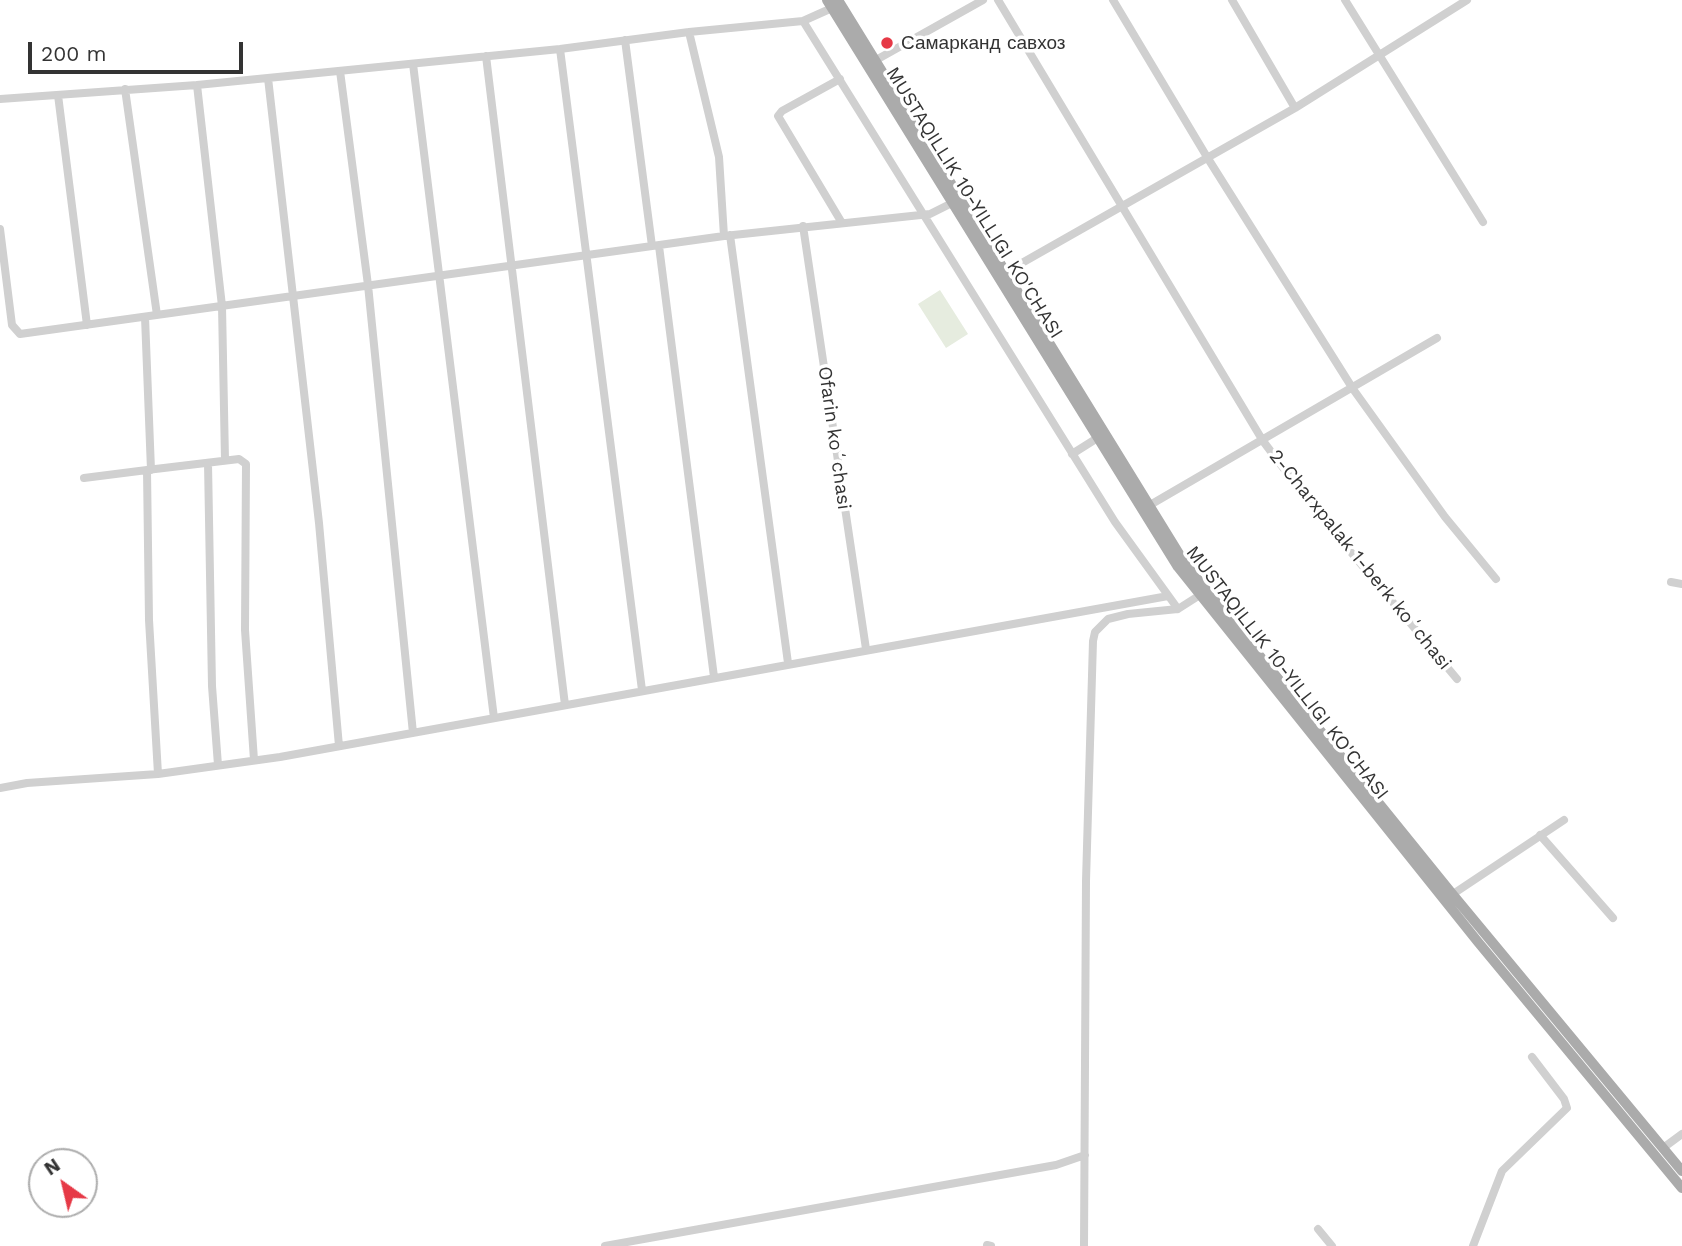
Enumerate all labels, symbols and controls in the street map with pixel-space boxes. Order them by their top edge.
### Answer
scale bar [32,28,247,72]
place label: Самарканд савхоз [901,32,1066,54]
marker: Самарканд савхоз [879,35,895,51]
text: 200 m [41,41,107,66]
street label: MUSTAQILLIK 10-YILLIGI KO'CHASI [881,63,1067,343]
street label: Ofarin koʻchasi [813,365,855,511]
street label: 2-Charxpalak 1-berk koʻchasi [1264,445,1456,675]
street label: MUSTAQILLIK 10-YILLIGI KO'CHASI [1181,542,1393,804]
north arrow [28,1148,98,1218]
text: N [40,1153,64,1180]

